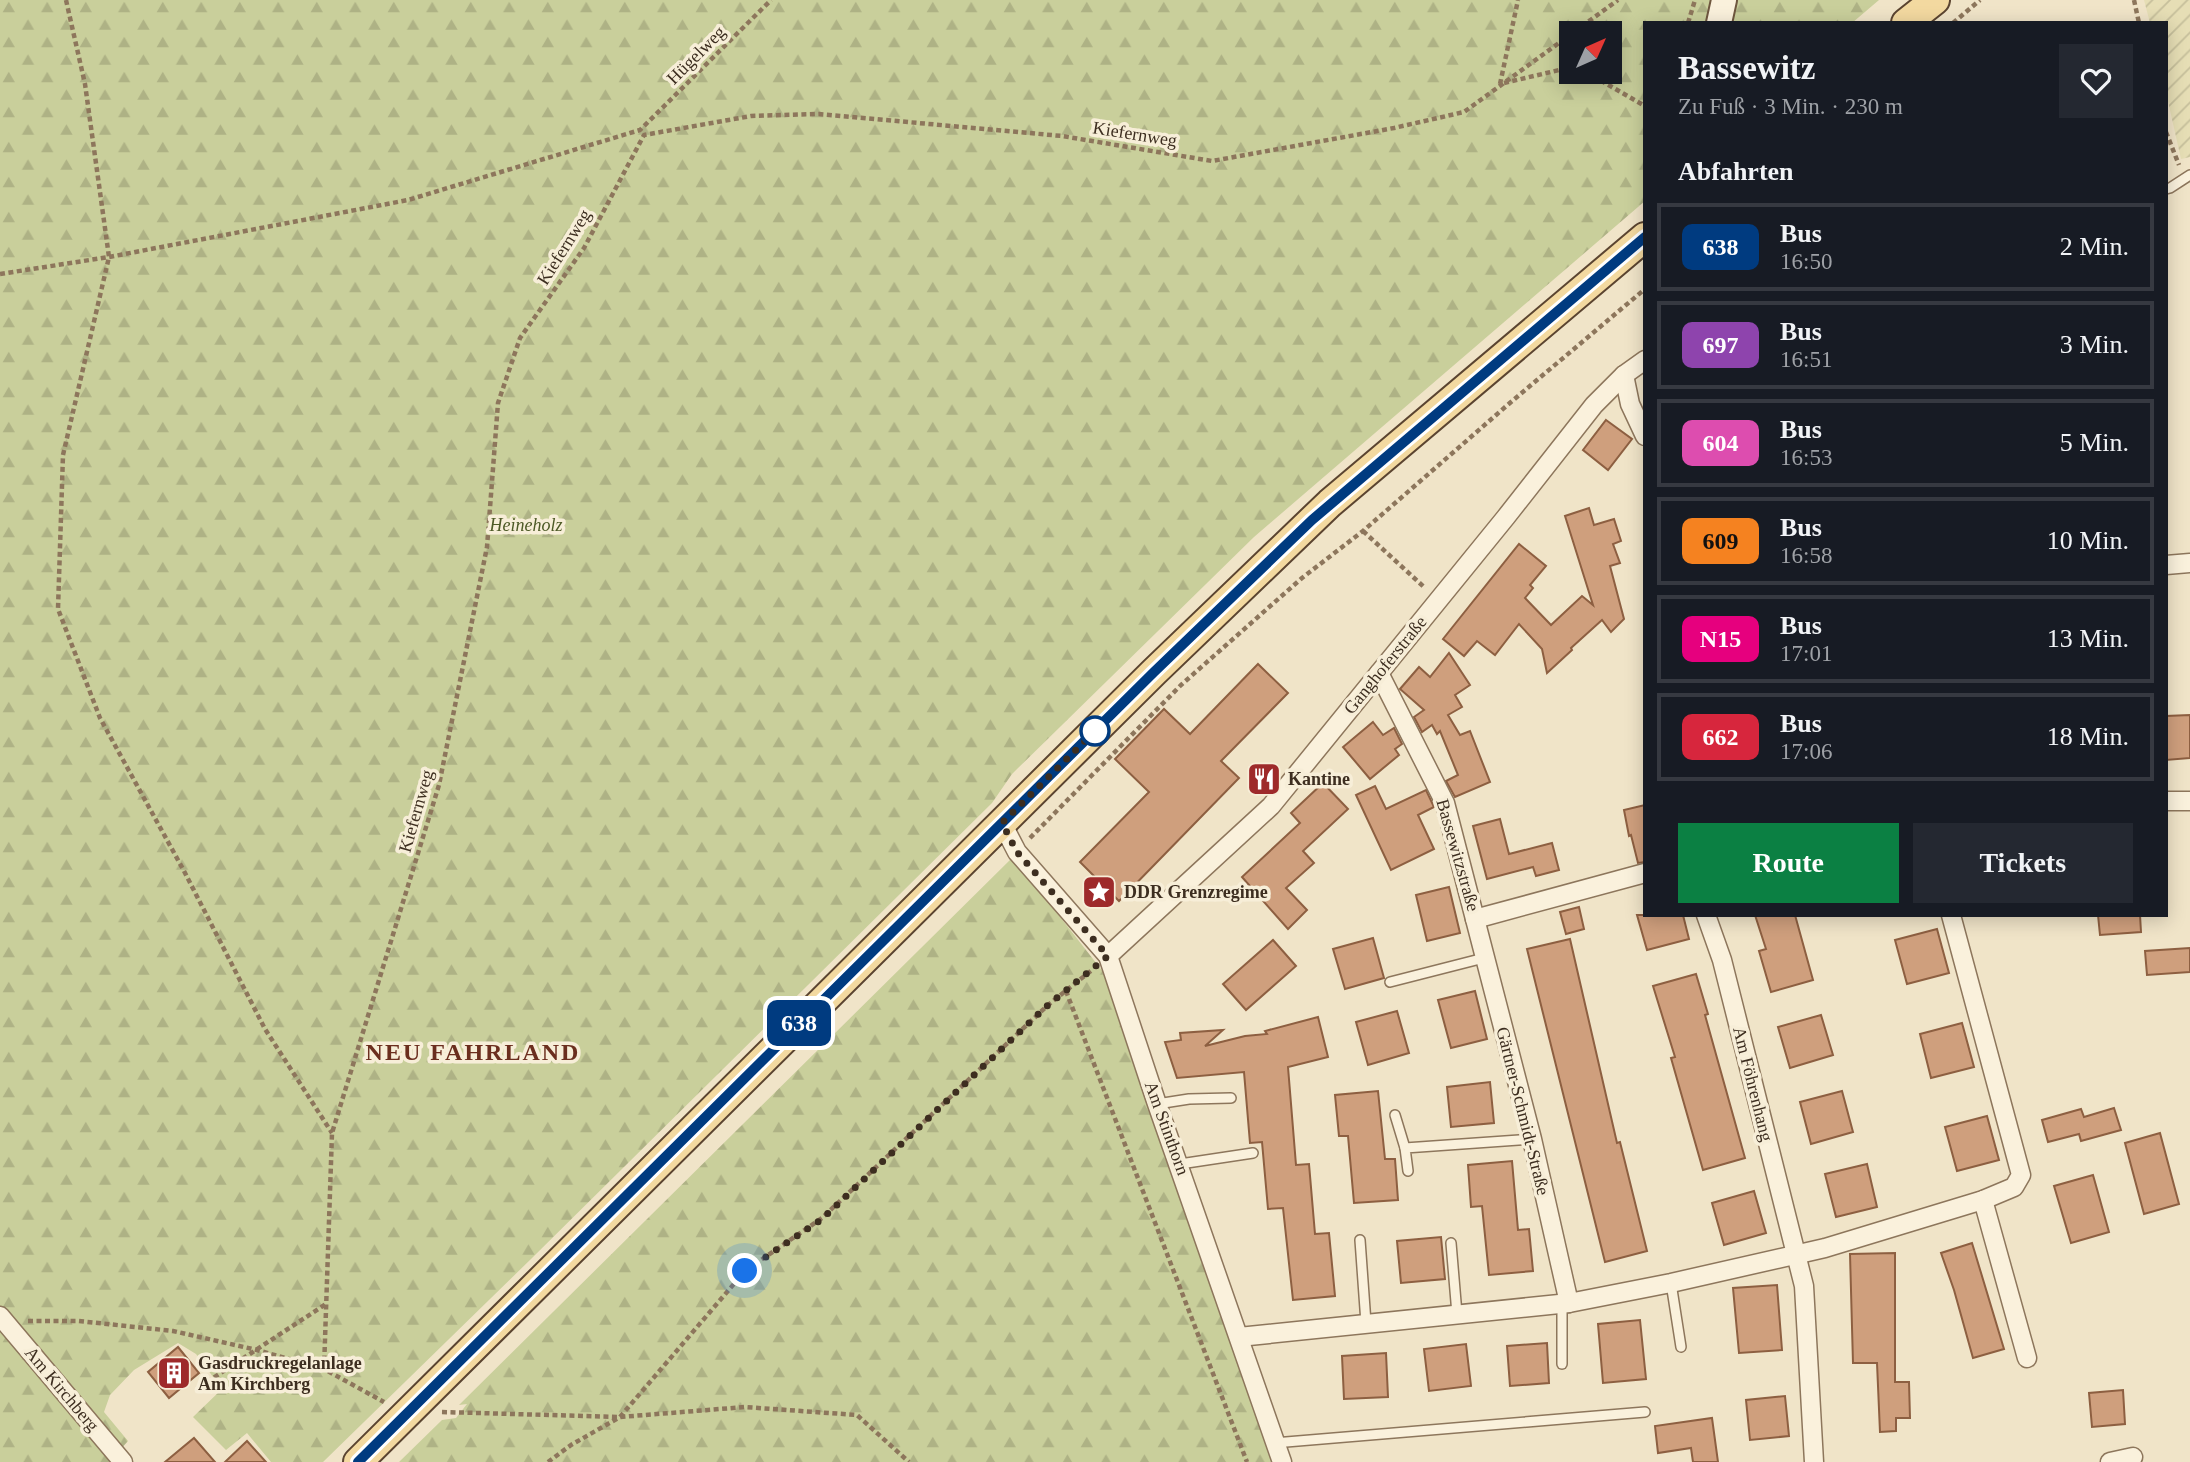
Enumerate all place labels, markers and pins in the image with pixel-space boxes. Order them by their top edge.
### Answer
unlabelled marker [1080,716,1110,746]
restaurant icon: Kantine [1245,760,1283,798]
place label: Kantine [1288,769,1350,789]
place icon: DDR Grenzregime [1080,873,1118,911]
place label: DDR Grenzregime [1124,882,1268,902]
place label: Gasdruckregelanlage Am Kirchberg [198,1353,362,1394]
building icon: Gasdruckregelanlage Am Kirchberg [155,1354,193,1392]

